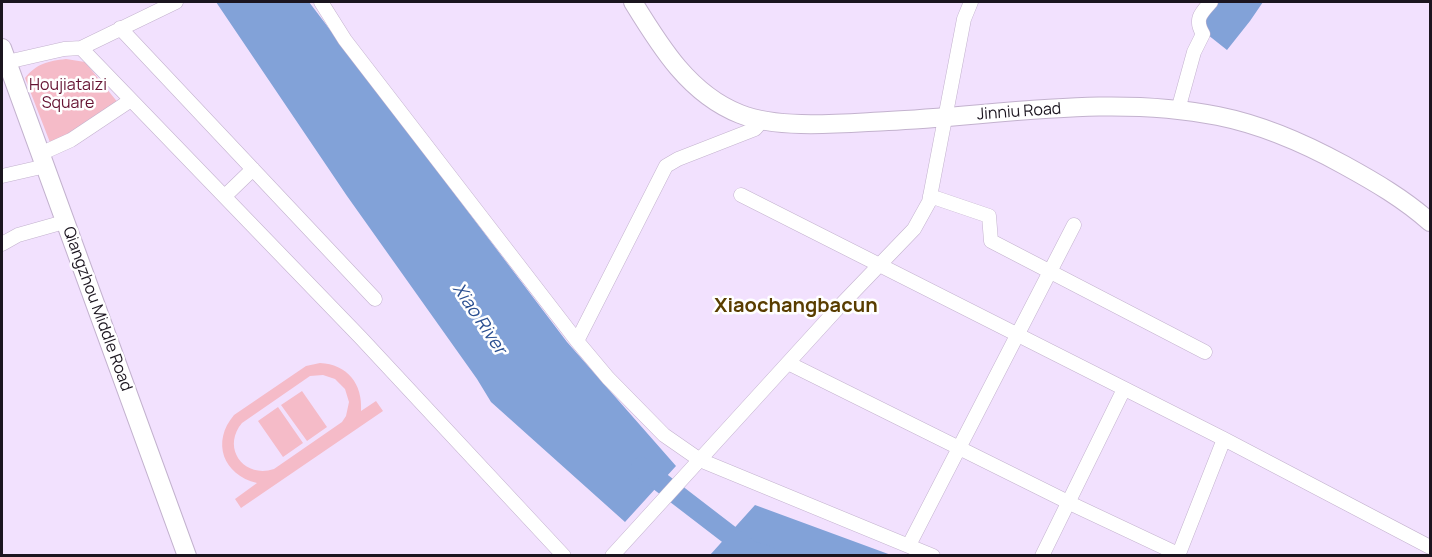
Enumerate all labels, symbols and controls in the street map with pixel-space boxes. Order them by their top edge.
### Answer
park label: Houjiataizi Square [29,76,107,114]
street label: Jinniu Road [976,99,1062,125]
street label: Qiangzhou Middle Road [58,224,136,394]
water label: Xiao River [447,280,511,358]
district label: Xiaochangbacun [714,294,878,318]

